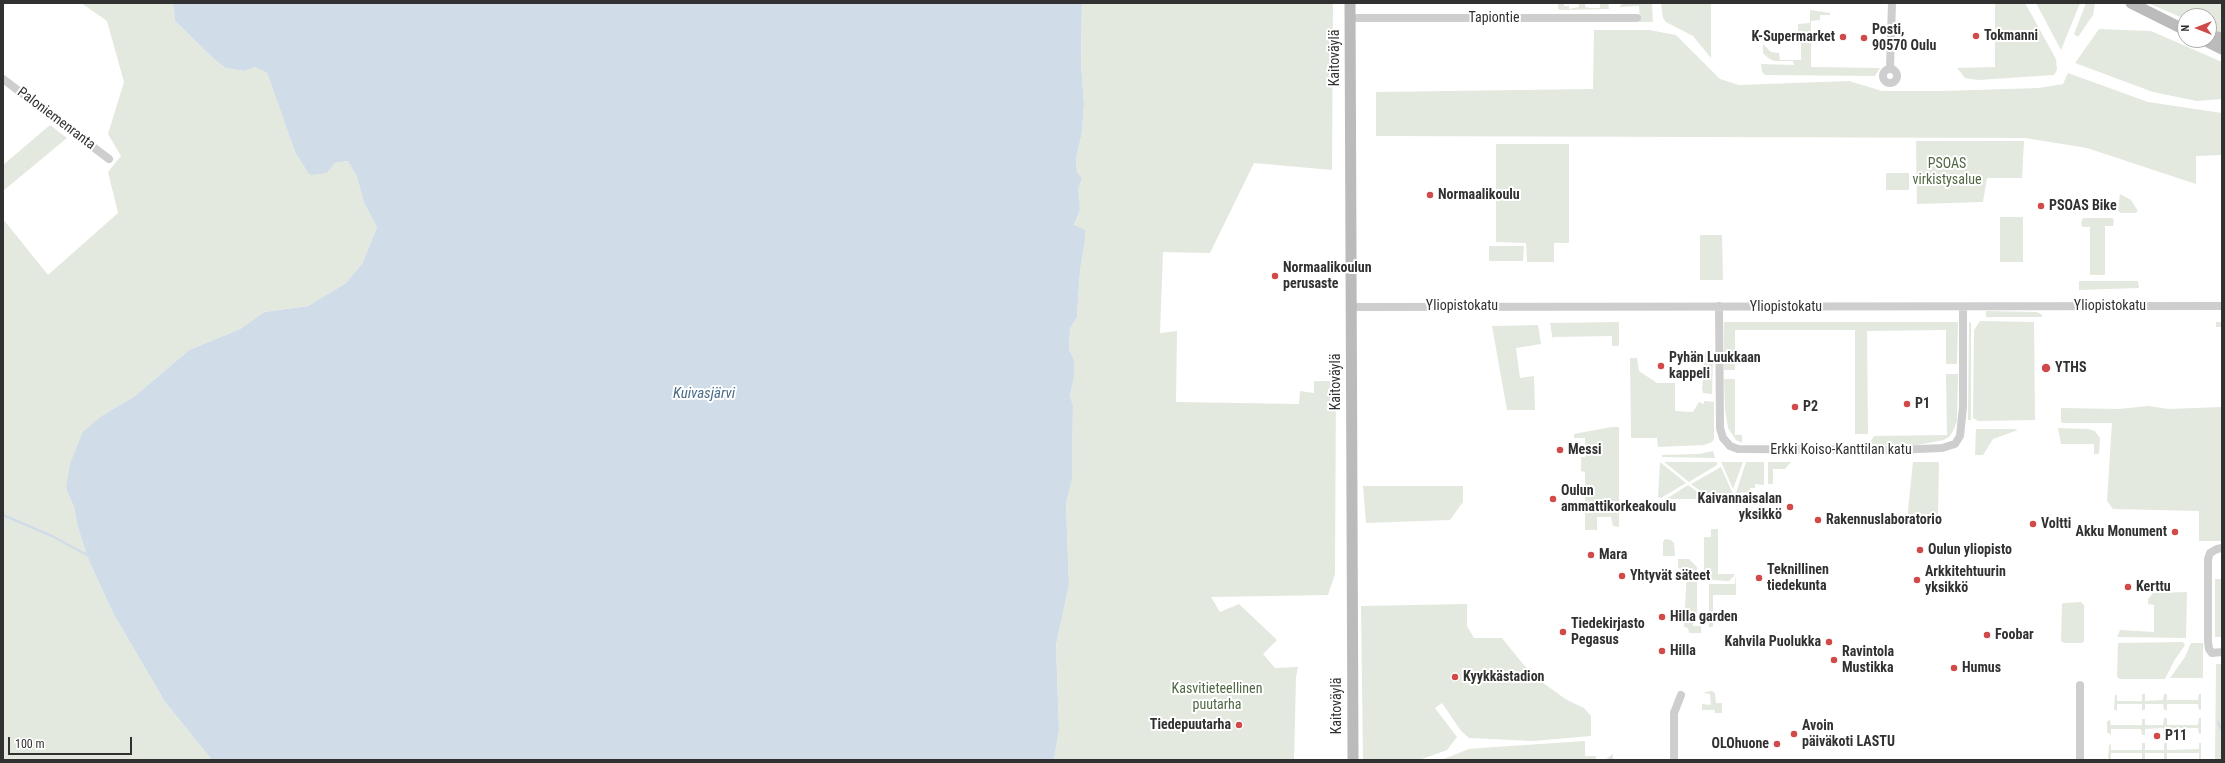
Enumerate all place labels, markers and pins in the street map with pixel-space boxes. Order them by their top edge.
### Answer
place label: Posti, 90570 Oulu [1872,22,1936,54]
place label: Tokmanni [1984,28,2038,44]
place label: K-Supermarket [1751,29,1835,45]
marker: Tokmanni [1971,31,1981,41]
marker: K-Supermarket [1838,32,1848,42]
marker: Posti, 90570 Oulu [1859,33,1869,43]
place label: Normaalikoulu [1438,187,1520,203]
marker: Normaalikoulu [1425,190,1435,200]
place label: PSOAS Bike [2049,198,2117,214]
marker: PSOAS Bike [2036,201,2046,211]
place label: Normaalikoulun perusaste [1283,260,1372,292]
marker: Normaalikoulun perusaste [1270,271,1280,281]
place label: Pyhän Luukkaan kappeli [1669,350,1761,382]
place label: YTHS [2055,360,2086,376]
marker: Pyhän Luukkaan kappeli [1656,361,1666,371]
marker: YTHS [2040,362,2052,374]
place label: P1 [1915,396,1930,412]
place label: P2 [1803,399,1818,415]
marker: P1 [1902,399,1912,409]
marker: P2 [1790,402,1800,412]
place label: Messi [1568,442,1602,458]
marker: Messi [1555,445,1565,455]
place label: Oulun ammattikorkeakoulu [1561,483,1676,516]
place label: Kaivannaisalan yksikkö [1697,491,1782,524]
marker: Oulun ammattikorkeakoulu [1548,494,1558,504]
marker: Kaivannaisalan yksikkö [1785,502,1795,512]
place label: Rakennuslaboratorio [1826,512,1942,528]
marker: Rakennuslaboratorio [1813,515,1823,525]
place label: Voltti [2041,516,2071,532]
marker: Voltti [2028,519,2038,529]
place label: Akku Monument [2076,524,2167,540]
marker: Akku Monument [2170,527,2180,537]
place label: Oulun yliopisto [1928,542,2012,558]
marker: Oulun yliopisto [1915,545,1925,555]
place label: Mara [1599,547,1627,563]
marker: Mara [1586,550,1596,560]
place label: Teknillinen tiedekunta [1767,562,1829,594]
place label: Arkkitehtuurin yksikkö [1925,564,2006,596]
place label: Yhtyvät säteet [1630,568,1710,584]
marker: Yhtyvät säteet [1617,571,1627,581]
marker: Teknillinen tiedekunta [1754,573,1764,583]
marker: Arkkitehtuurin yksikkö [1912,575,1922,585]
place label: Kerttu [2136,579,2171,595]
marker: Kerttu [2123,582,2133,592]
place label: Hilla garden [1670,609,1738,625]
marker: Hilla garden [1657,612,1667,622]
place label: Tiedekirjasto Pegasus [1571,616,1645,648]
marker: Tiedekirjasto Pegasus [1558,627,1568,637]
place label: Foobar [1995,627,2034,643]
marker: Foobar [1982,630,1992,640]
place label: Kahvila Puolukka [1724,634,1821,650]
marker: Kahvila Puolukka [1824,637,1834,647]
place label: Hilla [1670,643,1696,659]
place label: Ravintola Mustikka [1842,644,1894,676]
marker: Hilla [1657,646,1667,656]
marker: Ravintola Mustikka [1829,655,1839,665]
place label: Humus [1962,660,2001,676]
marker: Humus [1949,663,1959,673]
place label: Kyykkästadion [1463,669,1544,685]
marker: Kyykkästadion [1450,672,1460,682]
place label: Tiedepuutarha [1150,717,1231,733]
place label: Avoin päiväkoti LASTU [1802,718,1895,750]
marker: Tiedepuutarha [1234,720,1244,730]
place label: P11 [2165,728,2187,744]
marker: Avoin päiväkoti LASTU [1789,729,1799,739]
marker: P11 [2152,731,2162,741]
place label: OLOhuone [1712,736,1769,752]
marker: OLOhuone [1772,739,1782,749]

